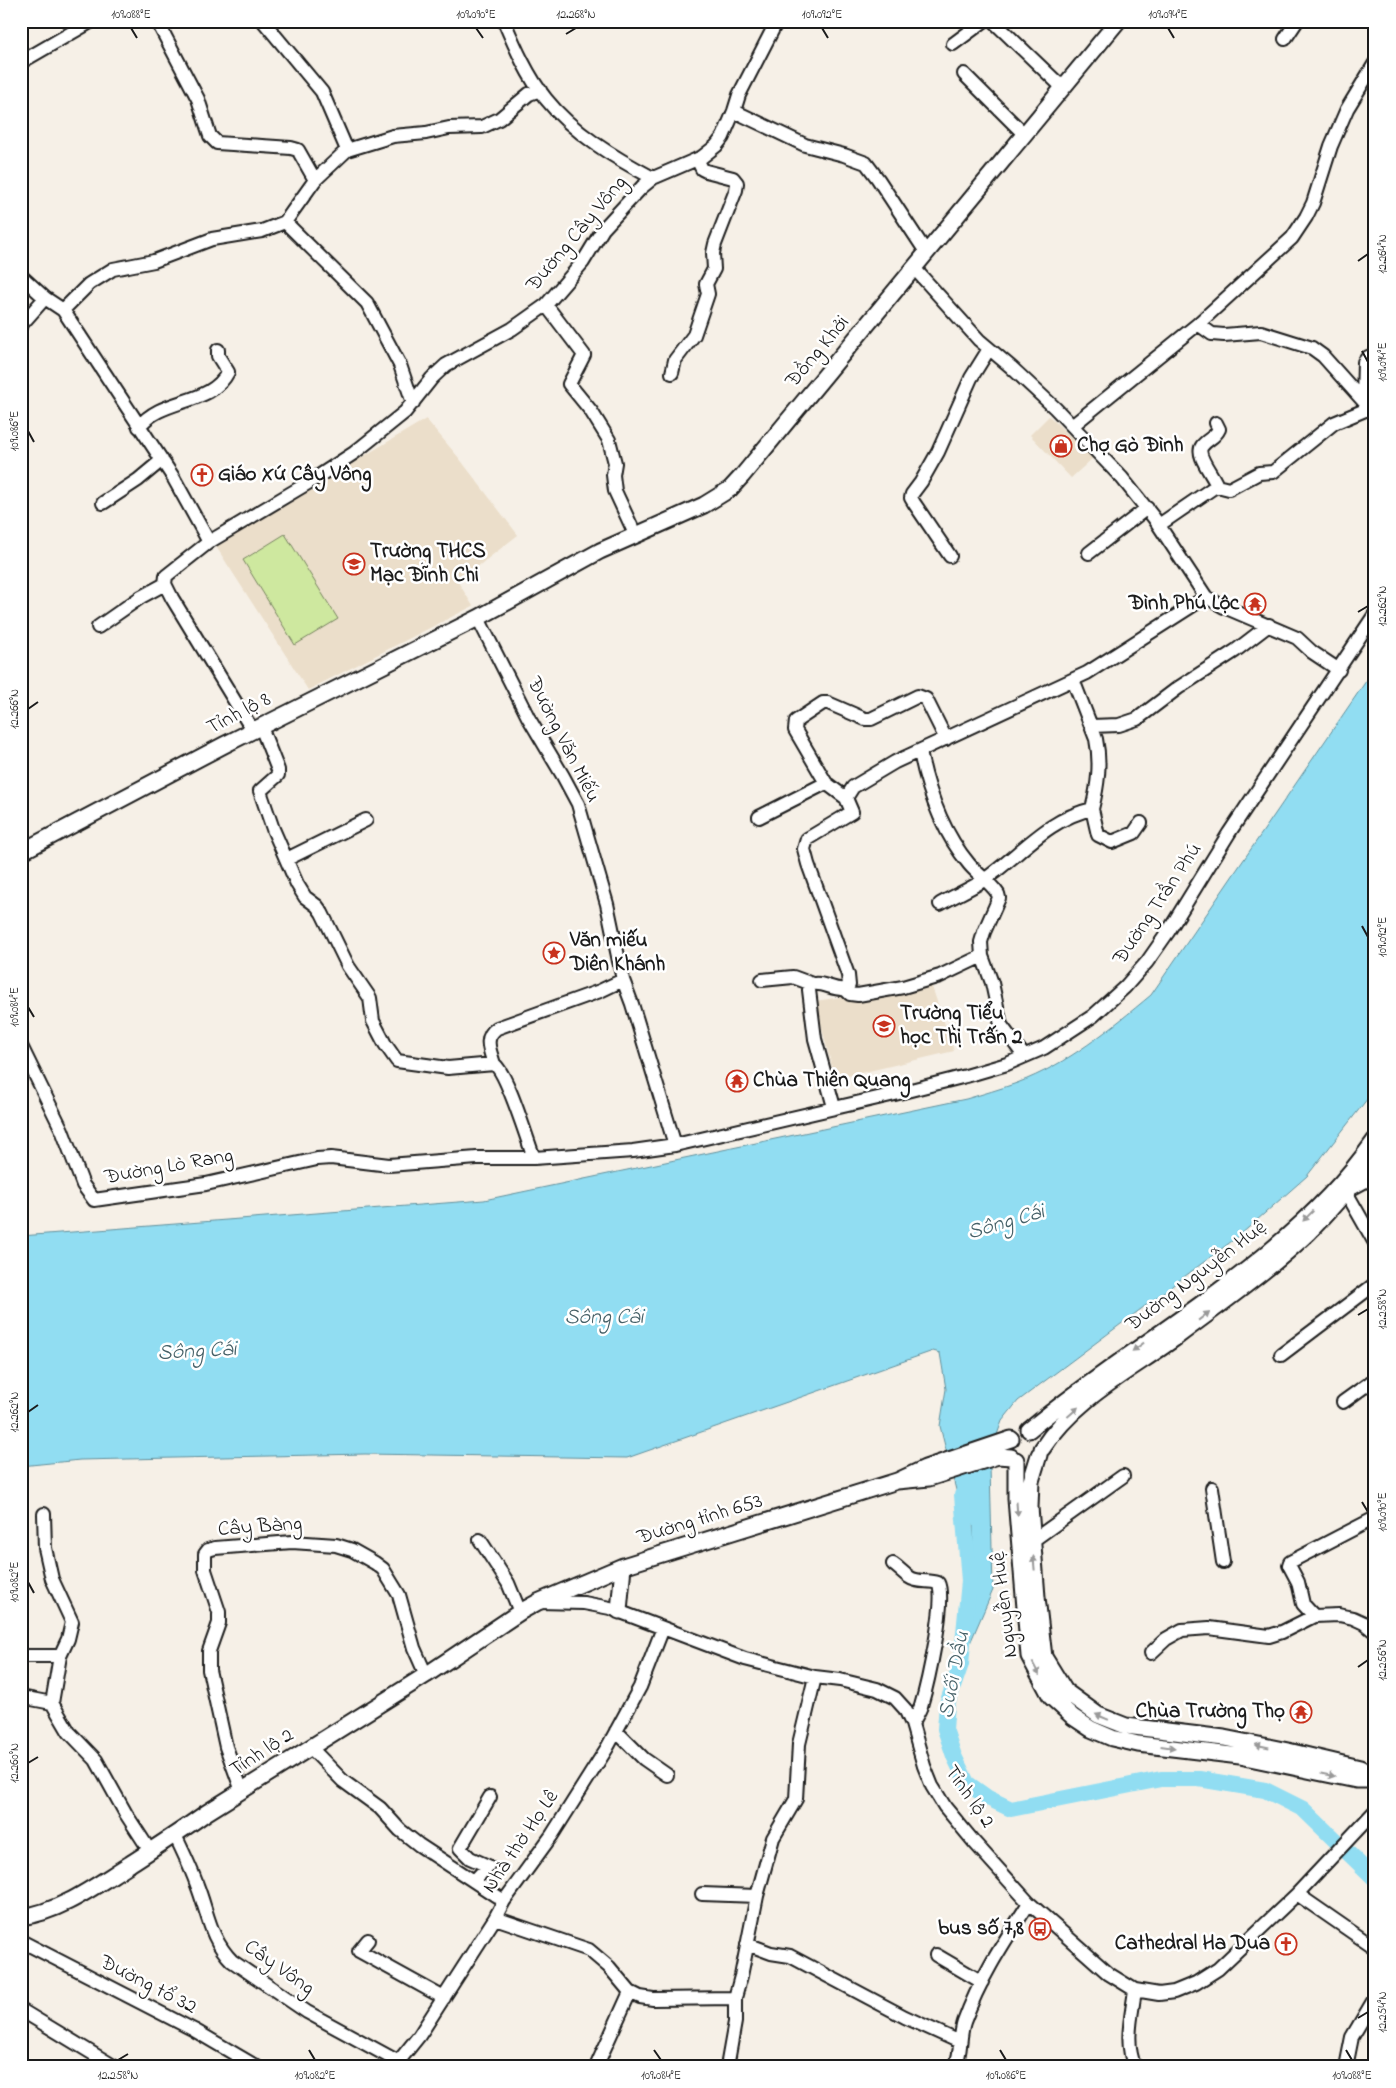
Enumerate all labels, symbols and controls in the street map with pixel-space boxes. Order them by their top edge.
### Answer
text: 109.088°E [111,6,151,24]
text: 109.090°E [456,6,496,24]
text: 12.268°N [556,6,596,24]
text: 109.092°E [802,6,842,24]
text: 109.094°E [1148,6,1188,24]
street label: Đường Cây Vông [519,169,636,301]
text: 12.264°N [1374,234,1392,274]
street label: Đồng Khởi [778,309,859,397]
text: 109.094°E [1374,342,1392,382]
text: 109.086°E [6,411,24,451]
place label: Chợ Gò Đình [1077,431,1184,461]
shop icon: Chợ Gò Đình [1049,434,1073,458]
place label: Giáo Xứ Cây Vông [218,460,371,492]
church icon: Giáo Xứ Cây Vông [190,463,214,487]
place label: Trường THCS Mạc Đĩnh Chi [370,537,486,591]
school or university icon: Trường THCS Mạc Đĩnh Chi [342,552,366,576]
text: 12.262°N [1374,586,1392,626]
place label: Đình Phú Lộc [1128,589,1240,619]
temple icon: Đình Phú Lộc [1243,592,1267,616]
street label: Đường Văn Miếu [516,671,608,809]
street label: Tỉnh lộ 8 [202,685,276,743]
text: 12.266°N [6,689,24,729]
street label: Đường Trần Phú [1105,837,1212,973]
text: 109.092°E [1374,917,1392,957]
place label: Văn miếu Diên Khánh [569,926,665,980]
place icon: Văn miếu Diên Khánh [542,941,566,965]
text: 109.084°E [6,987,24,1027]
place label: Trường Tiểu học Thị Trấn 2 [900,999,1023,1053]
school or university icon: Trường Tiểu học Thị Trấn 2 [872,1014,896,1038]
place label: Chùa Thiên Quang [753,1066,910,1098]
temple icon: Chùa Thiên Quang [725,1069,749,1093]
street label: Đường Lò Rang [101,1141,236,1195]
water label: Sông Cái [964,1196,1050,1249]
one-way arrow [1302,1209,1314,1221]
street label: Đường Nguyễn Huệ [1119,1212,1276,1342]
text: 12.258°N [1374,1289,1392,1329]
water label: Sông Cái [565,1302,646,1334]
one-way arrow [1197,1310,1210,1321]
water label: Sông Cái [157,1334,239,1370]
one-way arrow [1131,1342,1145,1352]
text: 12.262°N [6,1392,24,1432]
one-way arrow [1066,1406,1079,1417]
street label: Đường tỉnh 653 [633,1487,767,1556]
text: 109.090°E [1374,1492,1392,1532]
one-way arrow [1013,1501,1021,1517]
street label: Cây Bàng [217,1509,303,1547]
street label: Nguyễn Huệ [984,1548,1028,1659]
one-way arrow [1030,1555,1038,1571]
text: 109.082°E [6,1561,24,1603]
water label: Suối Dầu [931,1628,979,1721]
text: 12.256°N [1374,1639,1392,1681]
one-way arrow [1032,1662,1040,1677]
place label: Chùa Trường Thọ [1136,1697,1285,1729]
temple icon: Chùa Trường Thọ [1289,1700,1313,1724]
one-way arrow [1095,1712,1109,1720]
street label: Tỉnh lộ 2 [224,1721,300,1785]
one-way arrow [1254,1742,1269,1750]
text: 12.260°N [6,1743,24,1783]
one-way arrow [1160,1743,1176,1751]
street label: Tỉnh lộ 2 [936,1759,1002,1835]
one-way arrow [1321,1771,1337,1779]
street label: Nhà thờ Họ Lê [475,1784,567,1900]
place label: bus số 7,8 [938,1914,1024,1944]
bus stop icon: bus số 7,8 [1028,1917,1052,1941]
place label: Cathedral Ha Dua [1115,1929,1270,1959]
church icon: Cathedral Ha Dua [1274,1932,1298,1956]
street label: Cây Vông [236,1933,321,2005]
street label: Đường tổ 32 [92,1947,202,2024]
text: 12.254°N [1374,1991,1392,2033]
text: 12.258°N [98,2067,138,2085]
text: 109.082°E [294,2067,336,2085]
text: 109.084°E [641,2067,681,2085]
text: 109.086°E [986,2067,1026,2085]
text: 109.088°E [1332,2067,1372,2085]

